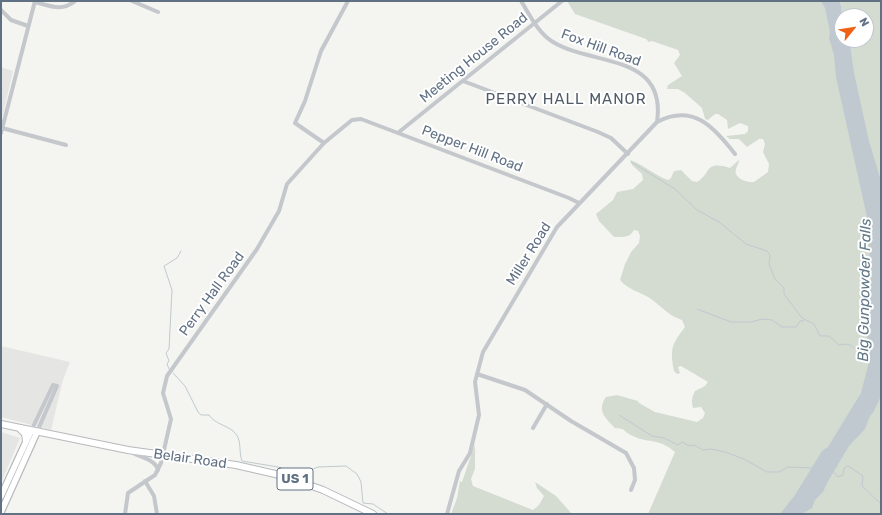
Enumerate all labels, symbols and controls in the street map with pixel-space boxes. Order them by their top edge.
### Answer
north arrow [834,8,874,48]
street label: Meeting House Road [417,9,531,107]
text: N [856,16,872,29]
street label: Fox Hill Road [559,26,643,70]
district label: PERRY HALL MANOR [485,91,647,109]
street label: Pepper Hill Road [419,122,525,176]
water label: Big Gunpowder Falls [855,218,875,362]
street label: Miller Road [503,219,555,289]
street label: Perry Hall Road [176,249,248,339]
street label: Belair Road [152,446,228,472]
road number: US 1 [277,468,313,490]

